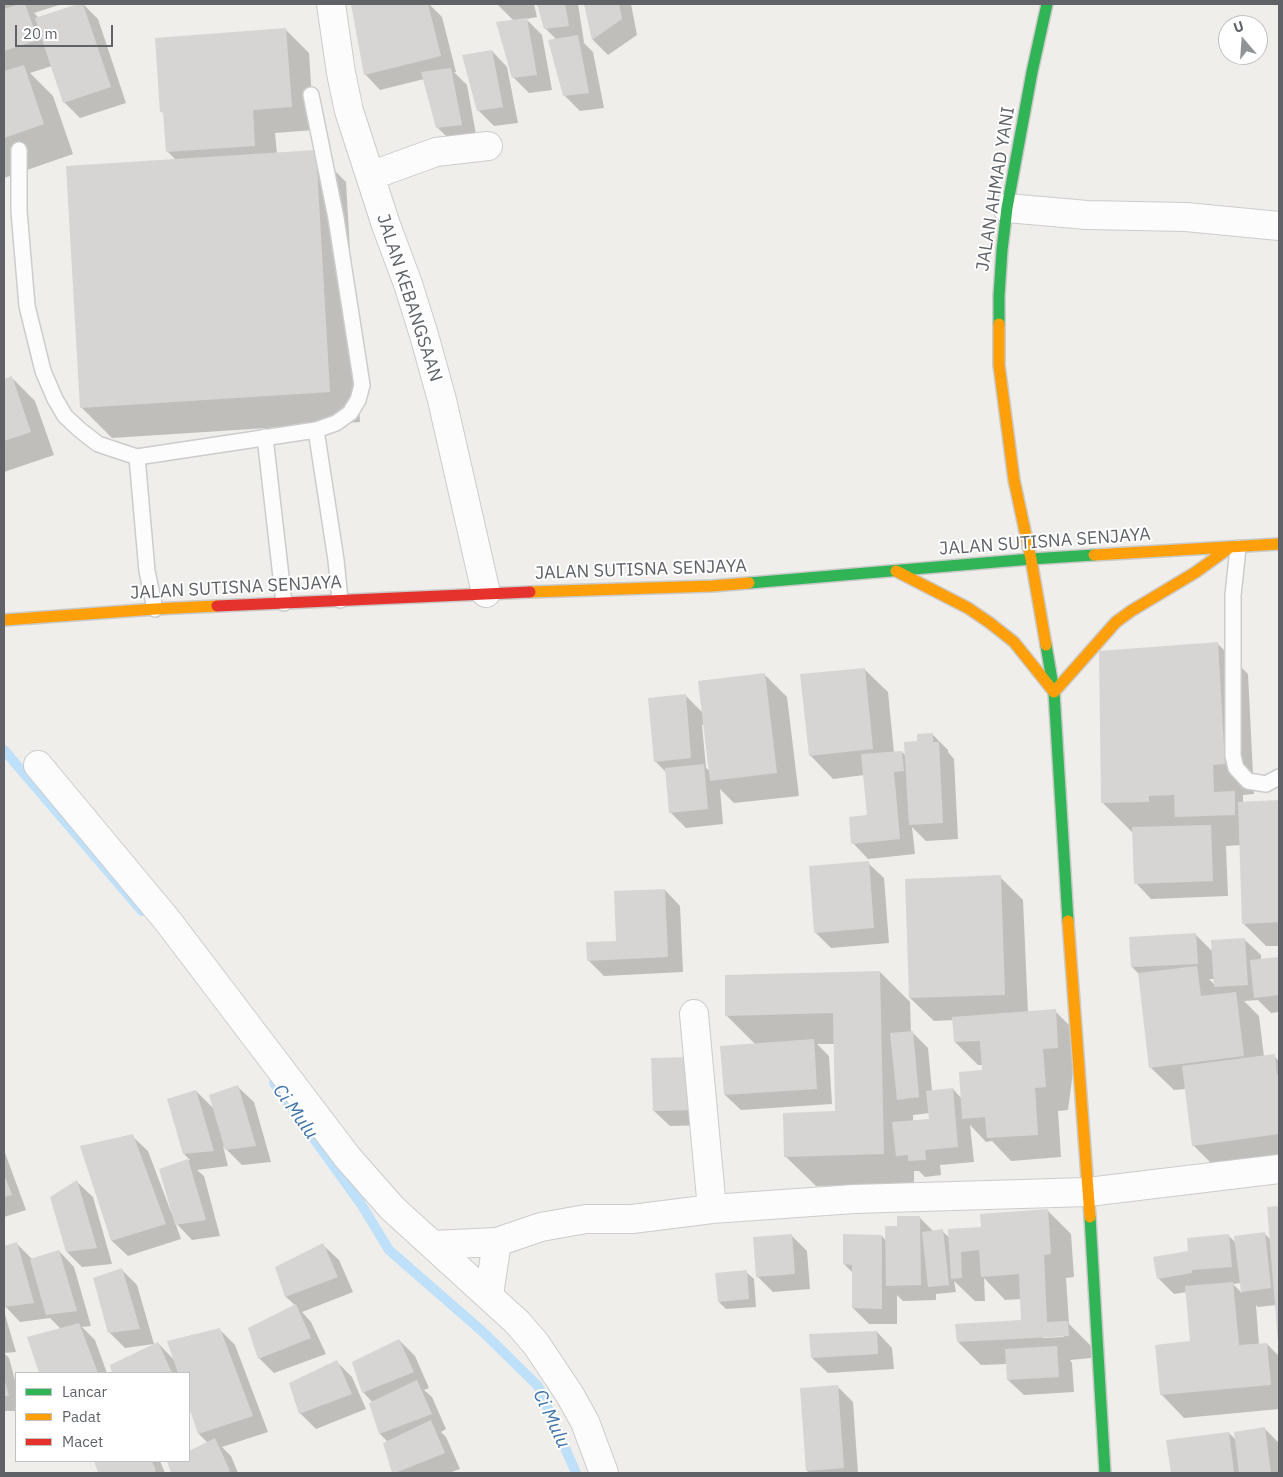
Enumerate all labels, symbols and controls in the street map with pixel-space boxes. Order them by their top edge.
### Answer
scale bar [18,15,115,47]
north arrow [1218,15,1268,65]
text: U [1231,17,1246,37]
text: 20 m [23,24,58,43]
street label: JALAN AHMAD YANI [972,105,1020,273]
street label: JALAN KEBANGSAAN [372,211,446,385]
street label: JALAN SUTISNA SENJAYA [939,524,1151,560]
street label: JALAN SUTISNA SENJAYA [535,556,747,584]
street label: JALAN SUTISNA SENJAYA [130,572,342,604]
water label: Ci Mulu [267,1080,323,1144]
legend [15,1372,190,1462]
text: Lancar [62,1382,107,1401]
water label: Ci Mulu [528,1386,574,1452]
text: Padat [62,1407,101,1426]
text: Macet [62,1432,103,1451]

